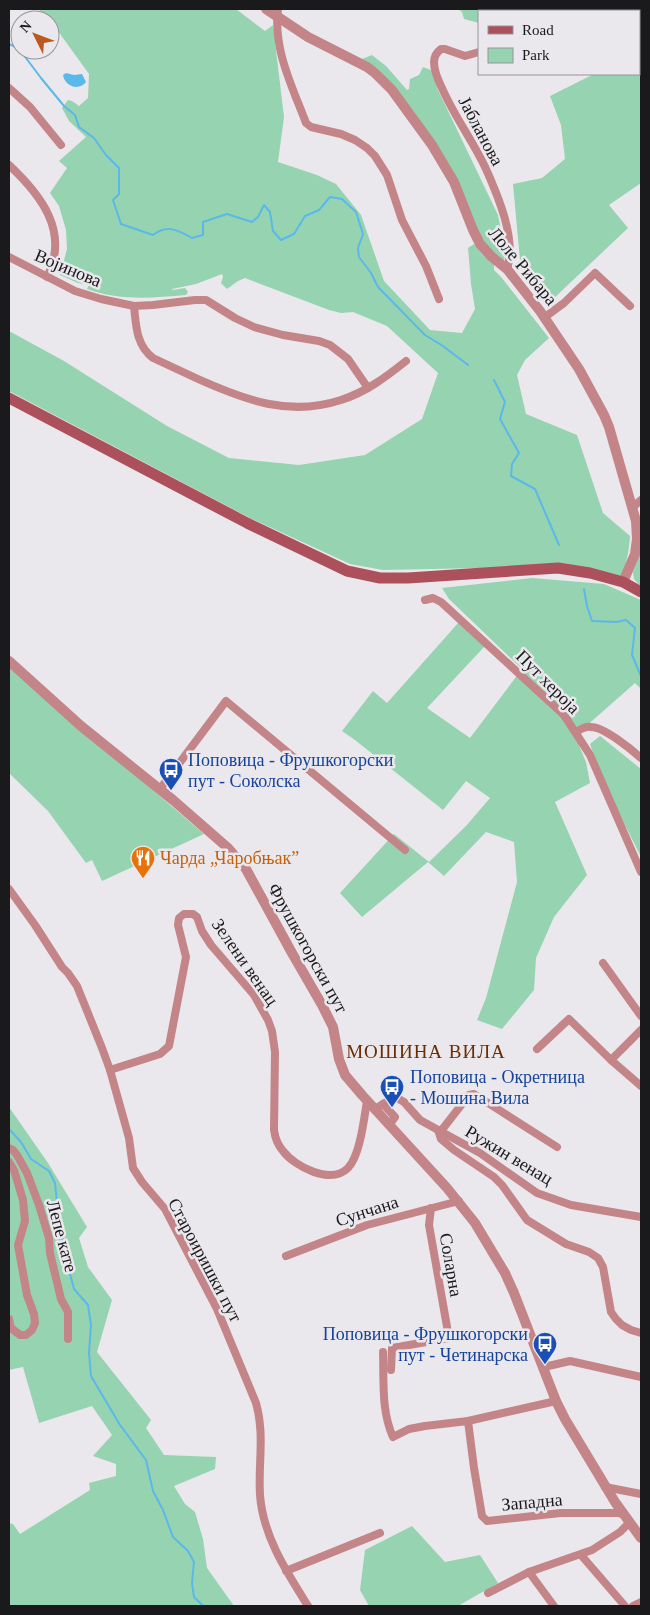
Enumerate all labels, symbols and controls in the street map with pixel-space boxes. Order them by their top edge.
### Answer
north arrow [10,10,60,60]
legend [478,10,640,75]
text: N [17,18,35,35]
text: Road [522,22,554,38]
text: Park [522,47,550,63]
street label: Јабланова [454,93,508,169]
street label: Лоле Рибара [485,223,561,309]
street label: Војинова [32,245,104,291]
street label: Пут хероја [512,646,584,718]
place label: Поповица - Фрушкогорски пут - Соколска [188,750,394,791]
bus stop icon: Поповица - Фрушкогорски пут - Соколска [158,757,184,791]
restaurant icon: Чарда „Чаробњак” [130,845,156,879]
place label: Чарда „Чаробњак” [160,848,299,868]
street label: Фрушкогорски пут [264,880,352,1016]
street label: Зелени венац [208,915,282,1010]
district label: МОШИНА ВИЛА [346,1041,506,1062]
place label: Поповица - Окретница - Мошина Вила [410,1067,585,1108]
bus stop icon: Поповица - Окретница - Мошина Вила [379,1074,405,1108]
street label: Ружин венац [462,1121,557,1189]
street label: Сунчана [333,1191,401,1231]
street label: Староиришки пут [164,1195,246,1325]
street label: Лепе кате [43,1198,81,1274]
street label: Соларна [436,1232,466,1298]
place label: Поповица - Фрушкогорски пут - Четинарска [323,1324,528,1365]
bus stop icon: Поповица - Фрушкогорски пут - Четинарска [532,1331,558,1365]
street label: Западна [501,1489,563,1515]

